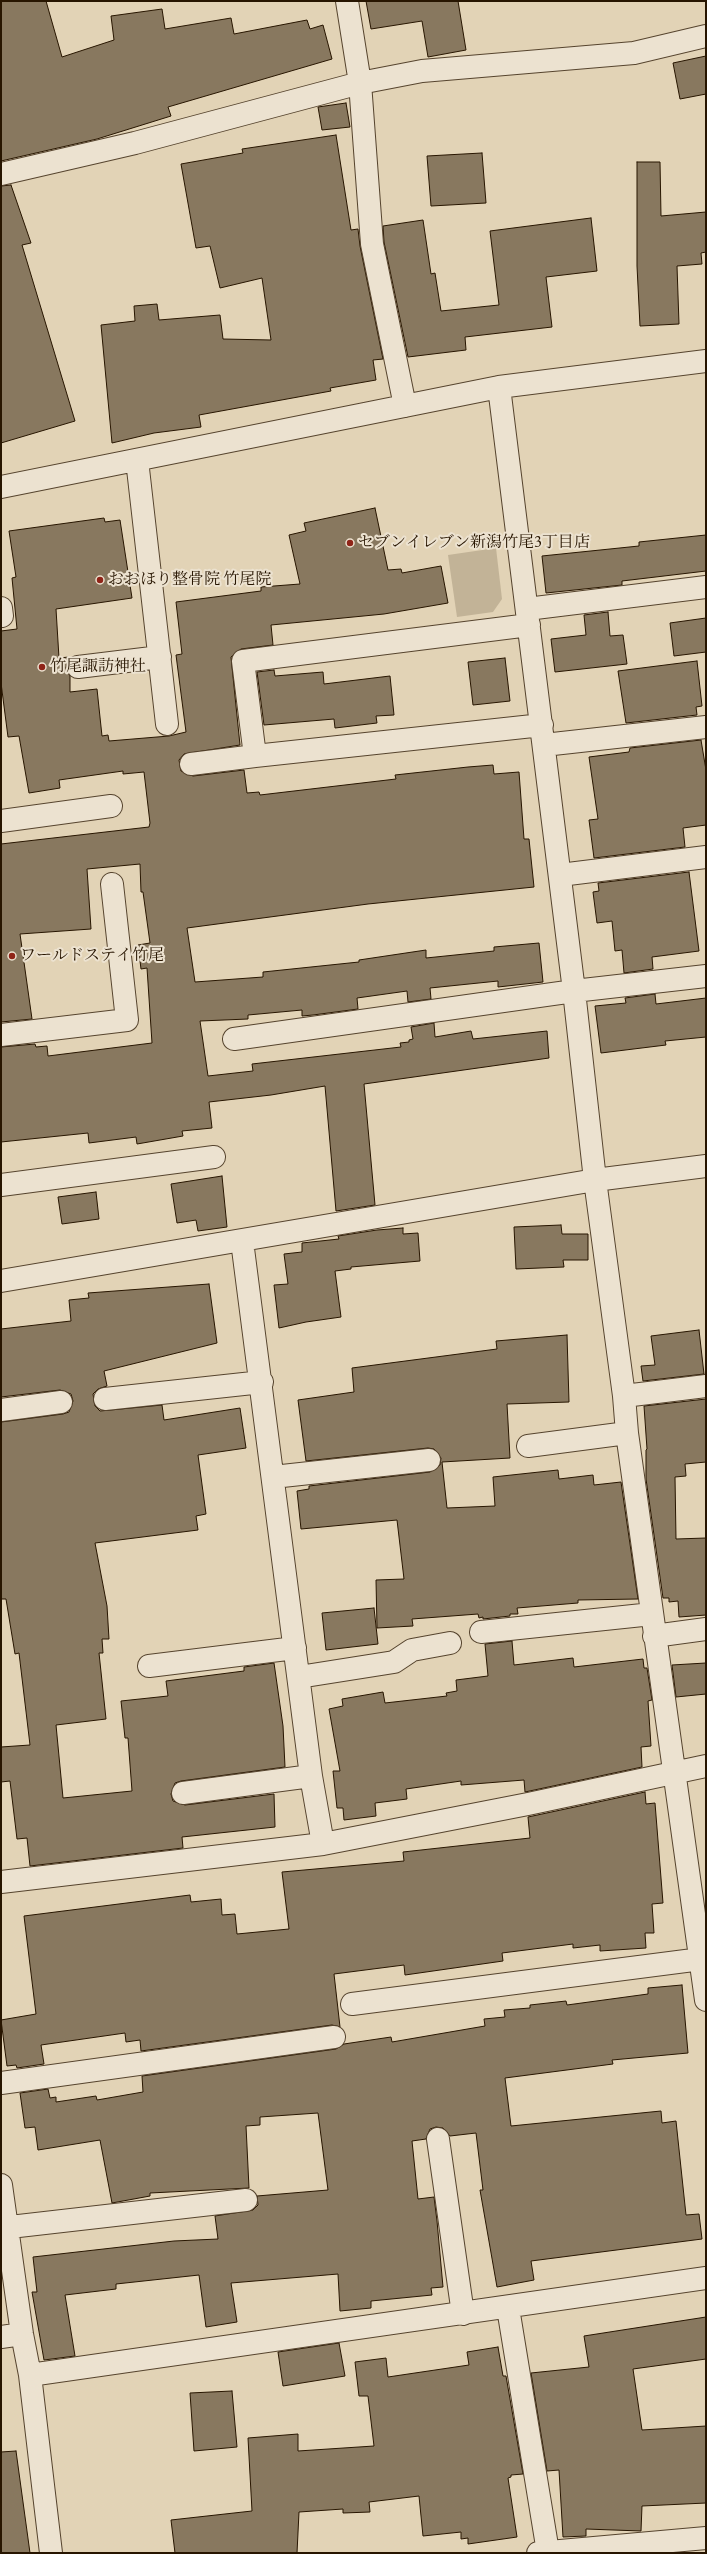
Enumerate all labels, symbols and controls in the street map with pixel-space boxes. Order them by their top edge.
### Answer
place label: セブンイレブン新潟竹尾3丁目店 [358,533,590,553]
marker: セブンイレブン新潟竹尾3丁目店 [345,538,355,548]
place label: おおほり整骨院 竹尾院 [108,570,271,590]
marker: おおほり整骨院 竹尾院 [95,575,105,585]
place label: 竹尾諏訪神社 [50,657,146,677]
marker: 竹尾諏訪神社 [37,662,47,672]
place label: ワールドステイ竹尾 [20,946,164,966]
marker: ワールドステイ竹尾 [7,951,17,961]

